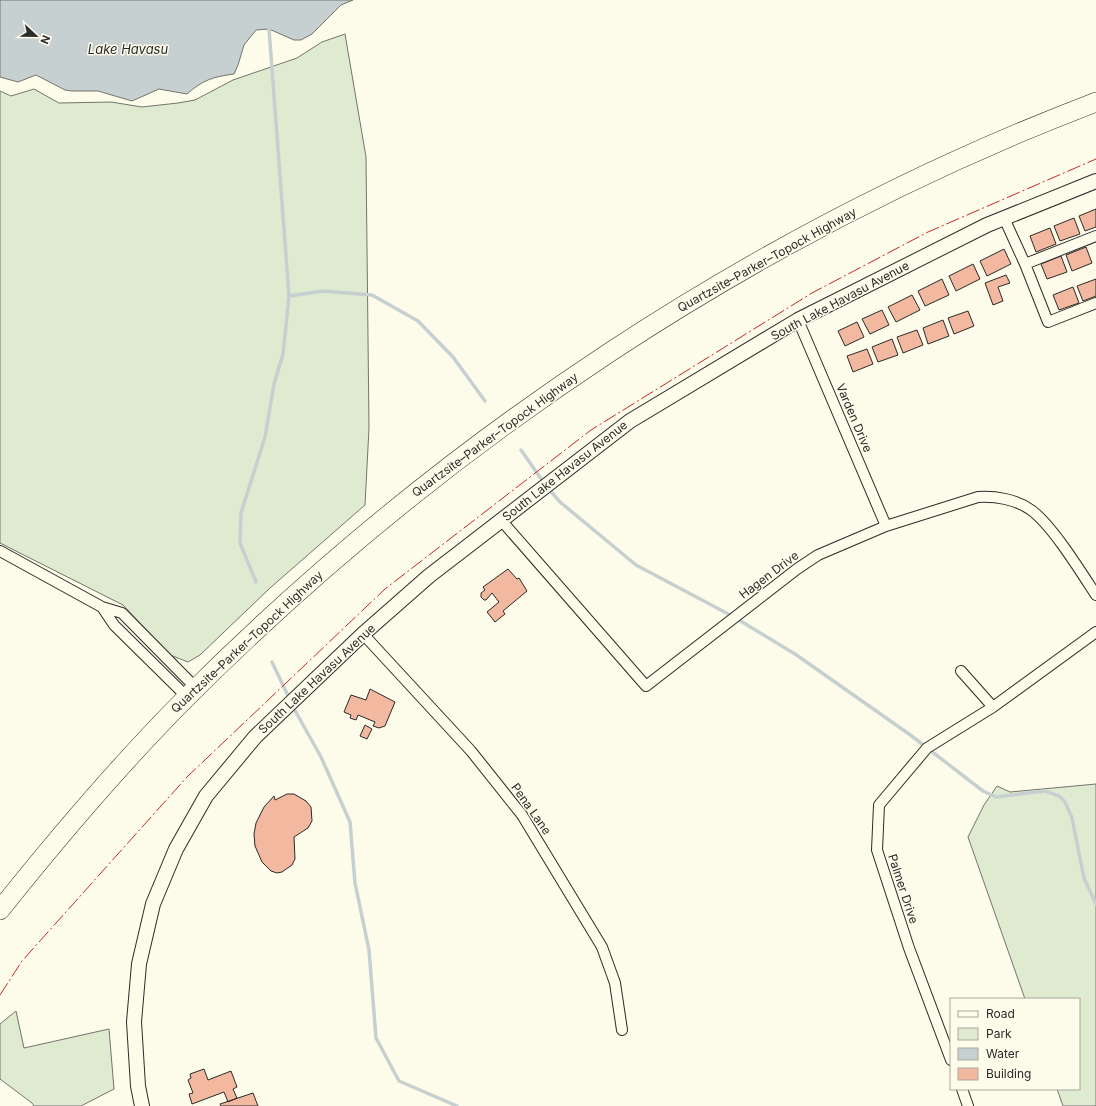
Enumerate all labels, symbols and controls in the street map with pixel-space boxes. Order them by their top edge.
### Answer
north arrow [16,16,56,56]
text: N [37,33,53,46]
water label: Lake Havasu [88,41,168,57]
street label: Quartzsite–Parker–Topock Highway [675,204,859,315]
street label: South Lake Havasu Avenue [768,258,911,343]
street label: Quartzsite–Parker–Topock Highway [409,369,581,500]
street label: Varden Drive [833,381,876,454]
street label: South Lake Havasu Avenue [499,417,630,524]
street label: Hagen Drive [736,547,801,602]
street label: Quartzsite–Parker–Topock Highway [168,567,326,716]
street label: South Lake Havasu Avenue [255,620,378,737]
street label: Pena Lane [508,780,555,837]
street label: Palmer Drive [885,852,922,926]
legend [950,998,1080,1090]
text: Road [986,1006,1015,1021]
text: Park [986,1026,1012,1041]
text: Water [986,1046,1020,1061]
text: Building [986,1066,1031,1081]

